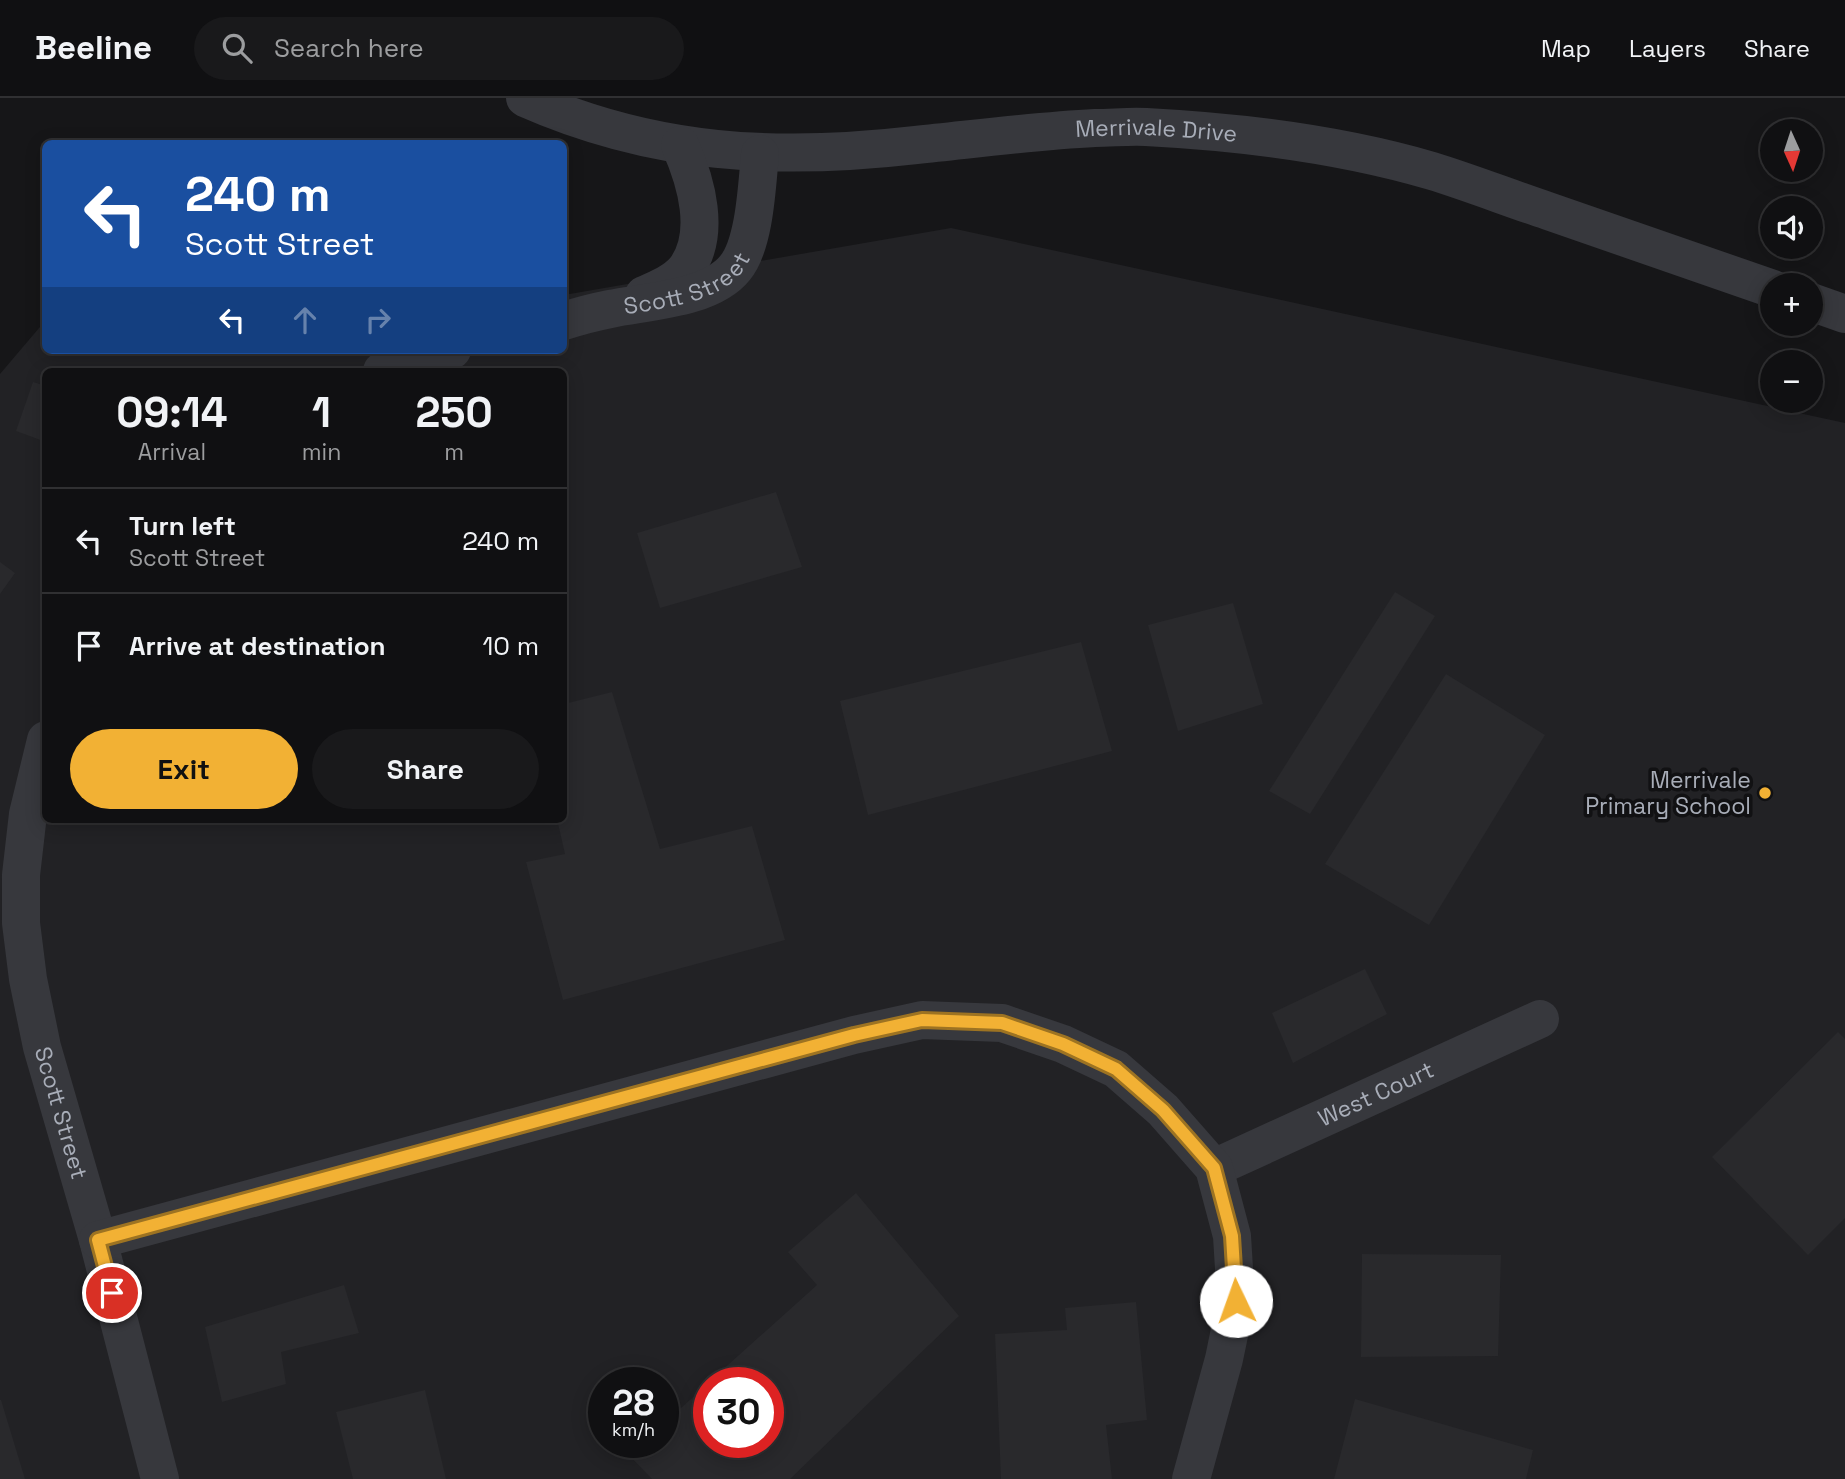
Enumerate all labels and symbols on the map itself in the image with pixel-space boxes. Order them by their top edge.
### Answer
street label: Merrivale Drive [1074,112,1239,149]
north arrow [1760,119,1824,182]
street label: Scott Street [622,247,757,321]
place label: Merrivale Primary School [1585,765,1751,821]
marker: Merrivale Primary School [1757,785,1773,801]
street label: Scott Street [28,1043,95,1183]
street label: West Court [1313,1055,1439,1133]
pin [82,1263,142,1323]
position arrow [1199,1264,1273,1338]
speed limit sign: 30 [693,1367,784,1458]

